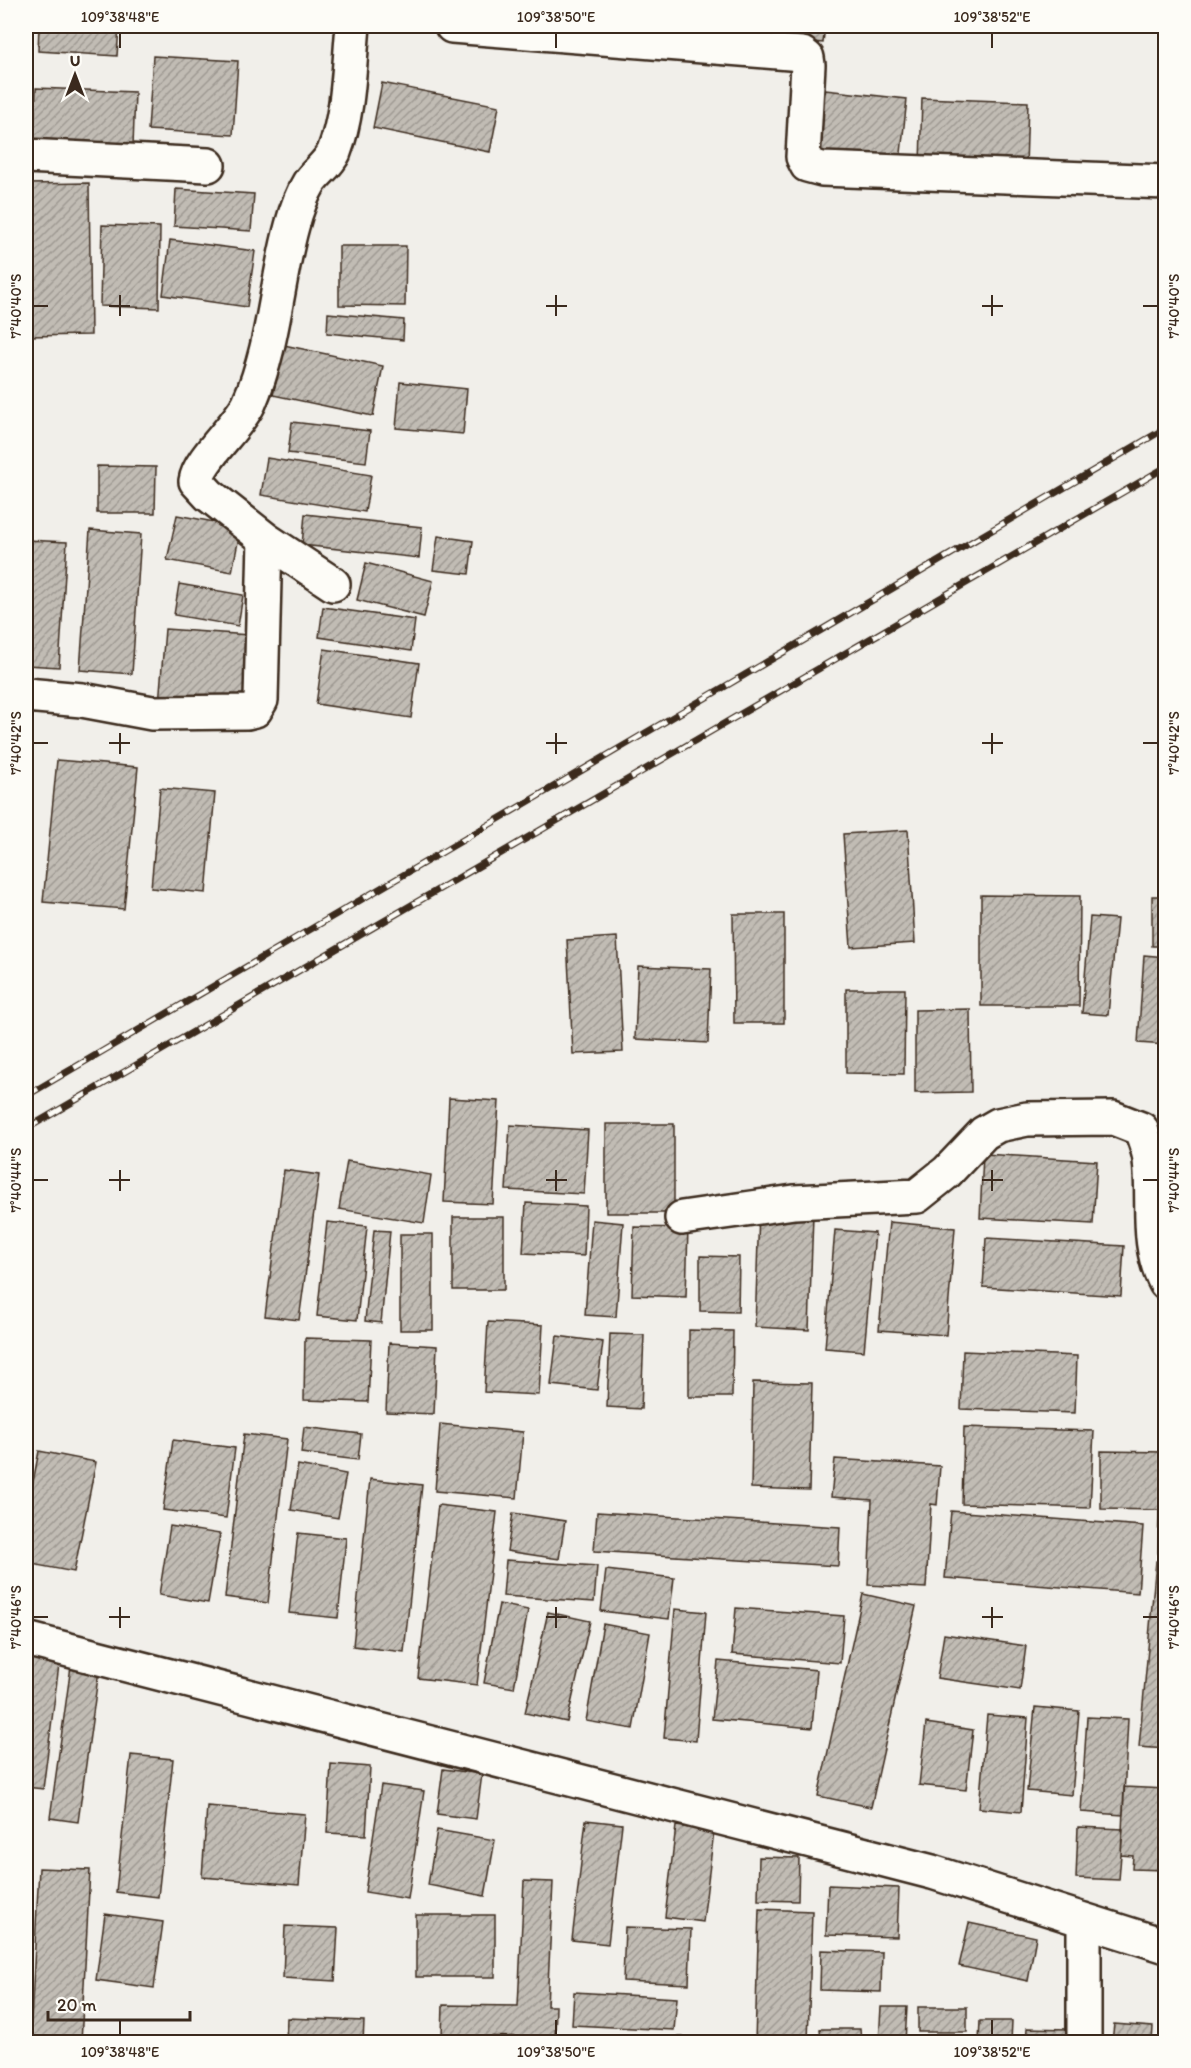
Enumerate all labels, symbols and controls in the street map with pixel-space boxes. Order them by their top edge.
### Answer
text: 109°38'48"E [81,8,159,26]
text: 109°38'50"E [517,8,595,26]
text: 109°38'52"E [953,8,1031,26]
north arrow [45,45,105,105]
text: U [70,51,80,70]
text: 7°40'40"S [7,273,25,339]
text: 7°40'40"S [1165,273,1183,339]
text: 7°40'42"S [7,711,25,775]
text: 7°40'42"S [1165,711,1183,775]
text: 7°40'44"S [7,1148,25,1212]
text: 7°40'44"S [1165,1148,1183,1212]
text: 7°40'46"S [7,1585,25,1649]
text: 7°40'46"S [1165,1585,1183,1649]
scale bar [48,1984,190,2022]
text: 20 m [57,1994,97,2016]
text: 109°38'48"E [81,2043,159,2061]
text: 109°38'50"E [517,2043,595,2061]
text: 109°38'52"E [953,2043,1031,2061]

